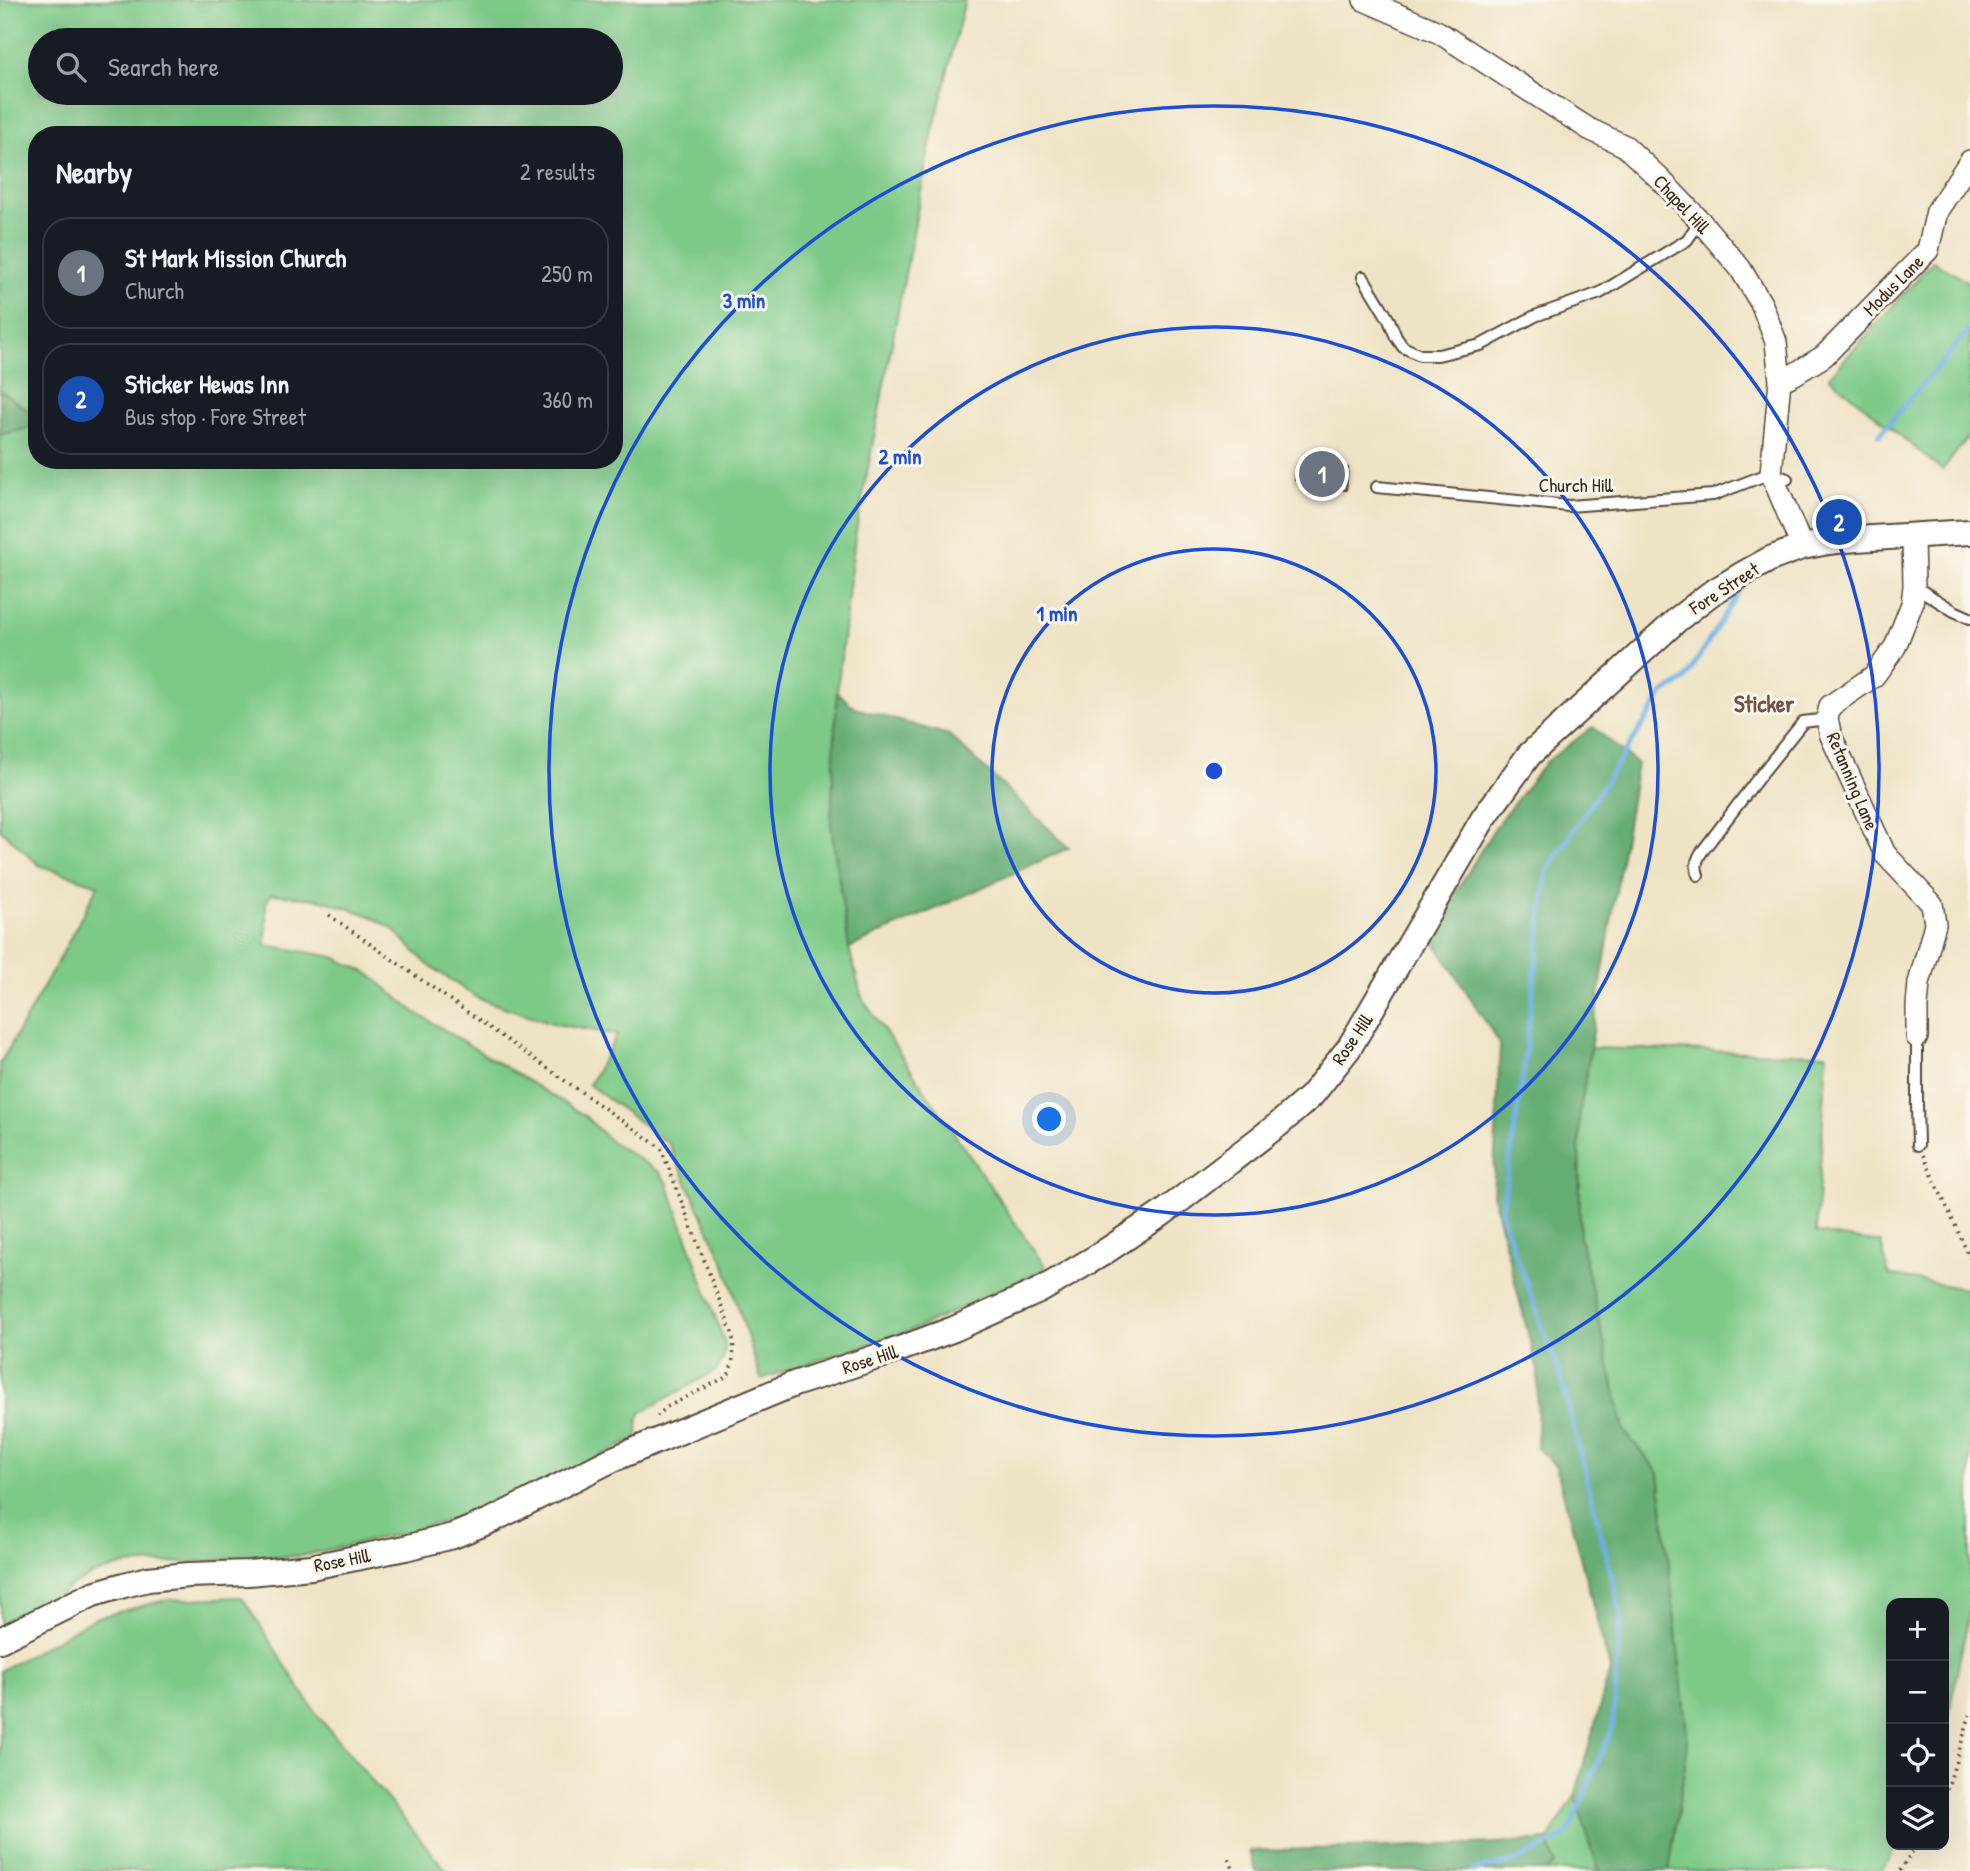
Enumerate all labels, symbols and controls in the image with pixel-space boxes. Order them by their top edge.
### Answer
search box [28,28,623,105]
icon: search [52,48,90,86]
text: Search here [108,49,219,84]
text: Nearby [56,152,132,192]
text: 2 results [520,156,595,187]
street label: Chapel Hill [1648,169,1717,240]
text: St Mark Mission Church [125,240,346,275]
street label: Modus Lane [1857,249,1929,321]
text: 1 [77,258,85,289]
text: 250 m [541,258,593,289]
text: Church [125,275,184,306]
text: 3 min [723,286,765,315]
text: Sticker Hewas Inn [125,366,289,401]
text: 2 [76,384,86,415]
text: 360 m [542,384,593,415]
text: Bus stop · Fore Street [125,401,306,432]
text: 2 min [878,442,922,471]
pin: 1 [1299,448,1345,500]
street label: Church Hill [1539,472,1614,498]
pin: 2 [1816,496,1862,548]
street label: Fore Street [1683,556,1764,621]
text: 1 min [1037,599,1077,628]
district label: Sticker [1734,688,1794,719]
street label: Retanning Lane [1821,728,1885,834]
centre of rings [1202,759,1226,783]
street label: Rose Hill [1325,1007,1379,1070]
your location [1032,1102,1066,1136]
street label: Rose Hill [839,1338,902,1380]
street label: Rose Hill [312,1542,373,1578]
map controls [1886,1598,1949,1850]
button: + [1886,1598,1949,1661]
button: − [1886,1661,1949,1724]
button: locate [1886,1724,1949,1787]
button: layers [1886,1787,1949,1850]

